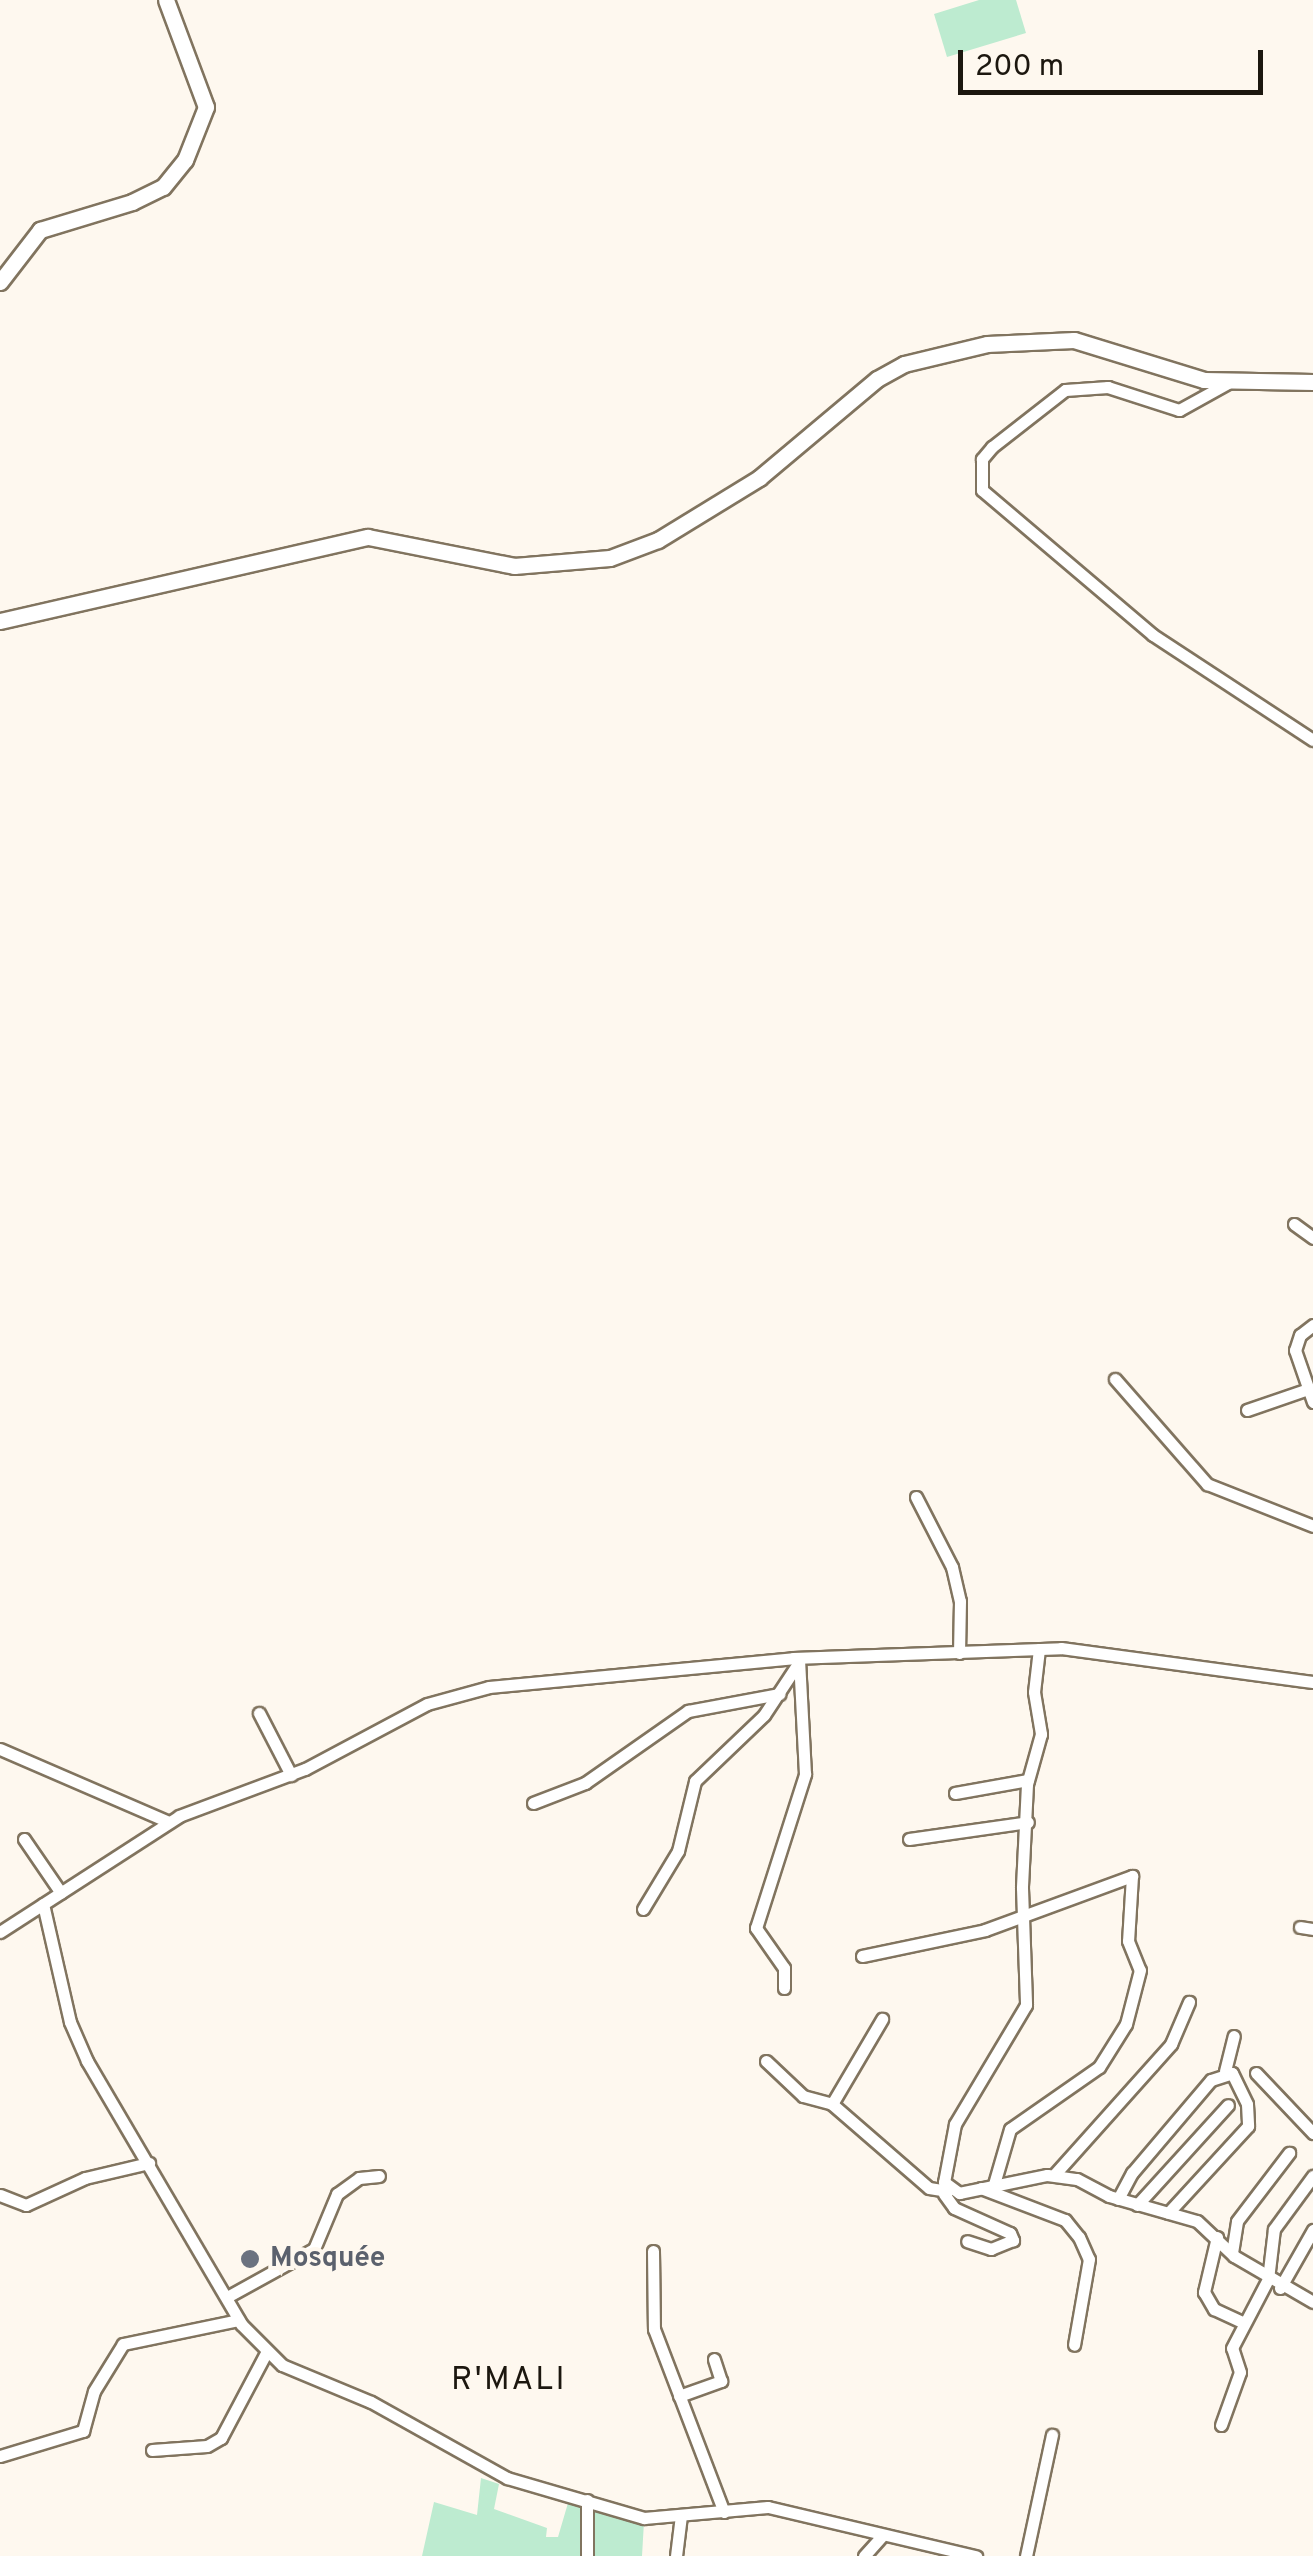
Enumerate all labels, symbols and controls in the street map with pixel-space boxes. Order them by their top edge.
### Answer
scale bar [963,30,1268,92]
text: 200 m [975,49,1064,86]
place label: Mosquée [270,2242,385,2276]
marker: Mosquée [239,2248,261,2270]
district label: R'MALI [451,2362,567,2400]

